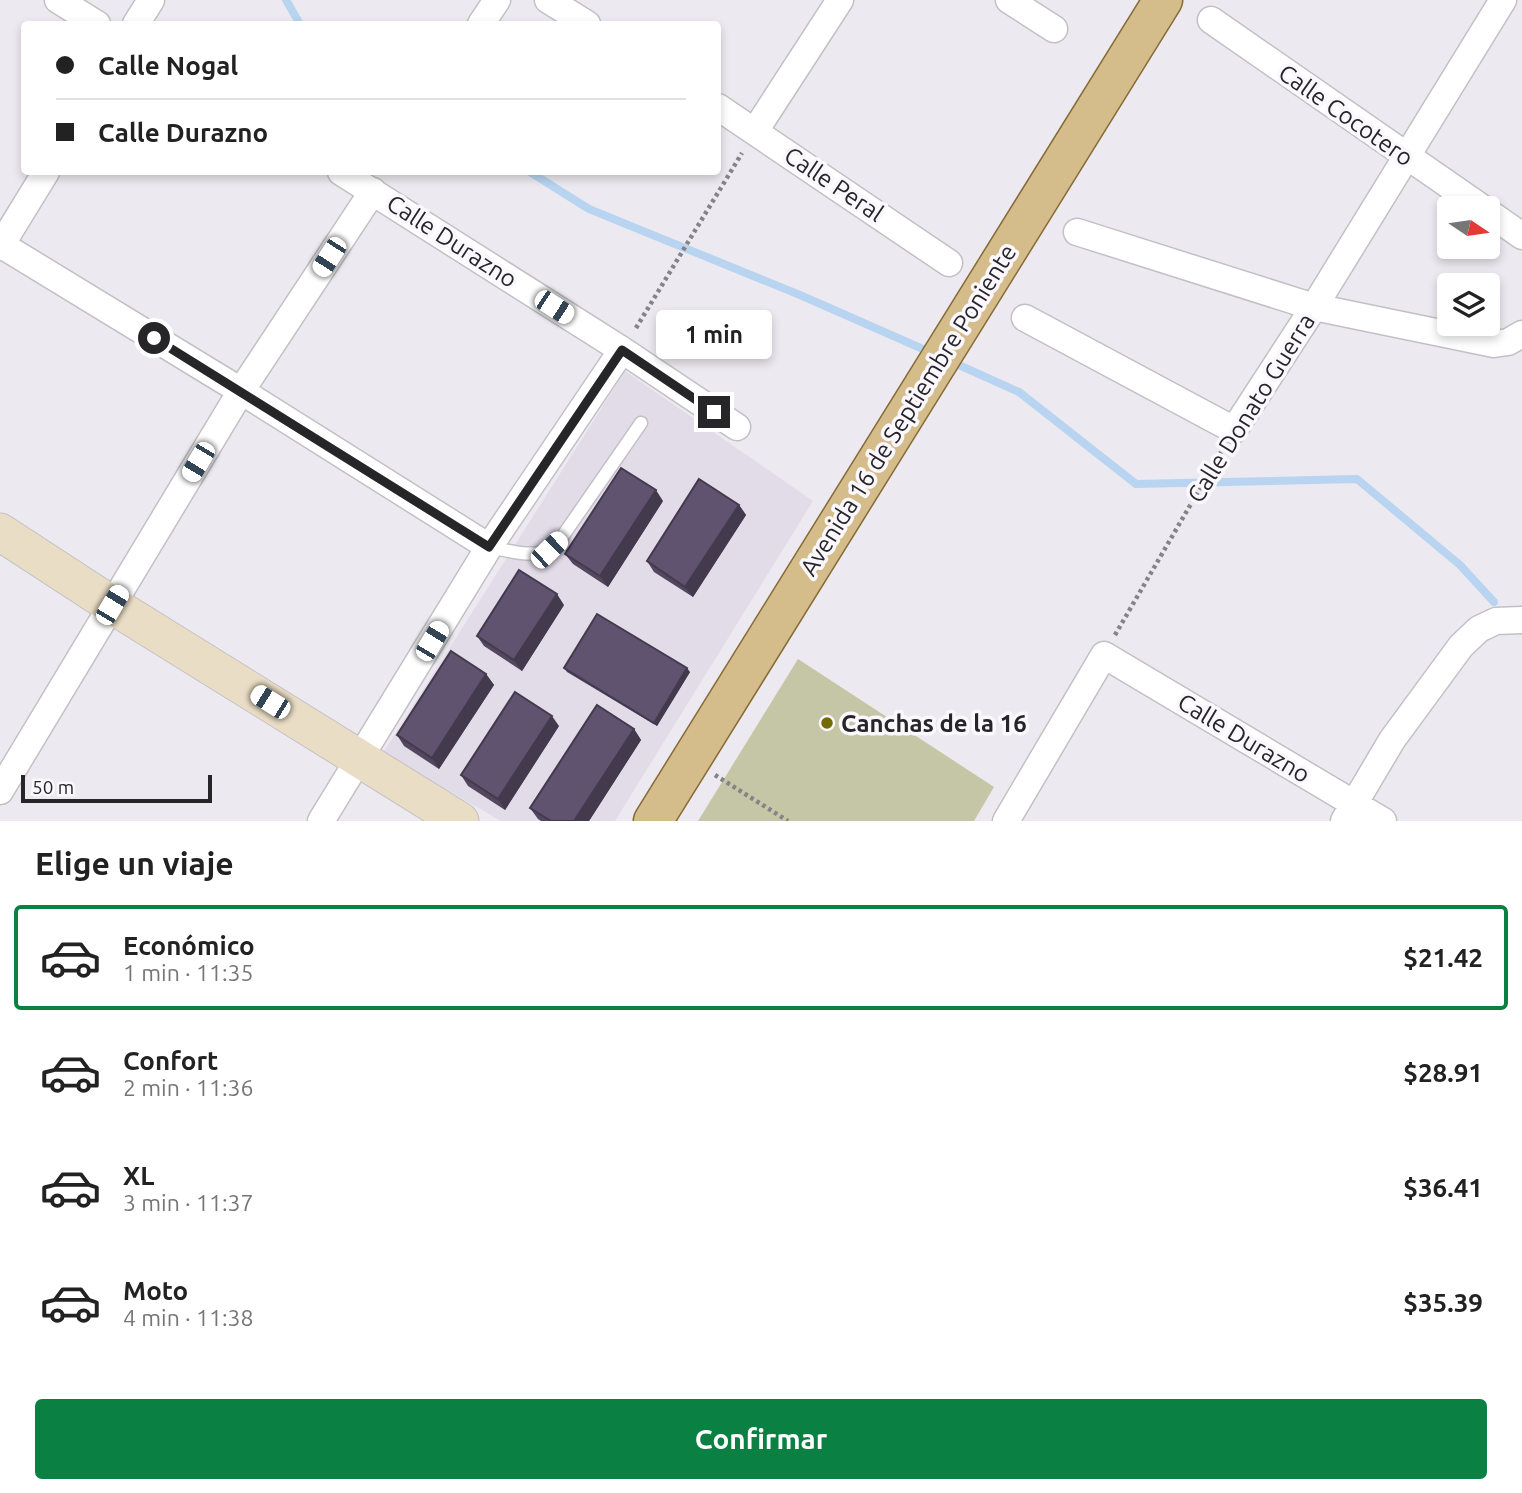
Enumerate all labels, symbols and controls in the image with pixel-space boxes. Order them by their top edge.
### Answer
text: Calle Nogal [98,51,238,80]
street label: Calle Cocotero [1274,59,1418,171]
text: Calle Durazno [98,118,268,147]
street label: Calle Peral [780,141,888,227]
street label: Calle Durazno [382,189,522,293]
north arrow [1437,196,1500,259]
map controls [1437,196,1500,336]
car [309,234,350,280]
street label: Avenida 16 de Septiembre Poniente [795,240,1021,580]
button: layers [1437,273,1500,336]
car [531,287,578,327]
street label: Calle Donato Guerra [1182,309,1320,507]
callout: 1 min [656,310,772,360]
route start [138,322,170,354]
text: 1 min [685,322,743,347]
route end [698,396,730,428]
car [179,439,218,485]
car [527,528,572,572]
car [93,582,132,628]
car [413,618,452,664]
car [247,682,294,722]
street label: Calle Durazno [1173,688,1315,788]
place label: Canchas de la 16 [841,710,1027,737]
marker: Canchas de la 16 [819,715,835,731]
scale bar [21,772,212,804]
text: 50 m [32,776,74,798]
text: Elige un viaje [35,845,234,881]
icon: car [39,926,102,989]
text: Económico [123,931,255,960]
text: $21.42 [1403,943,1483,972]
text: 1 min · 11:35 [123,960,254,985]
icon: car [39,1041,102,1104]
text: Confort [123,1046,218,1075]
text: $28.91 [1403,1058,1483,1087]
text: 2 min · 11:36 [123,1075,254,1100]
icon: car [39,1156,102,1219]
text: XL [123,1161,154,1190]
text: $36.41 [1403,1173,1483,1202]
text: 3 min · 11:37 [123,1190,254,1215]
icon: car [39,1271,102,1334]
text: Moto [123,1276,188,1305]
text: $35.39 [1403,1288,1483,1317]
text: 4 min · 11:38 [123,1305,254,1330]
button: Confirmar [35,1399,1487,1479]

